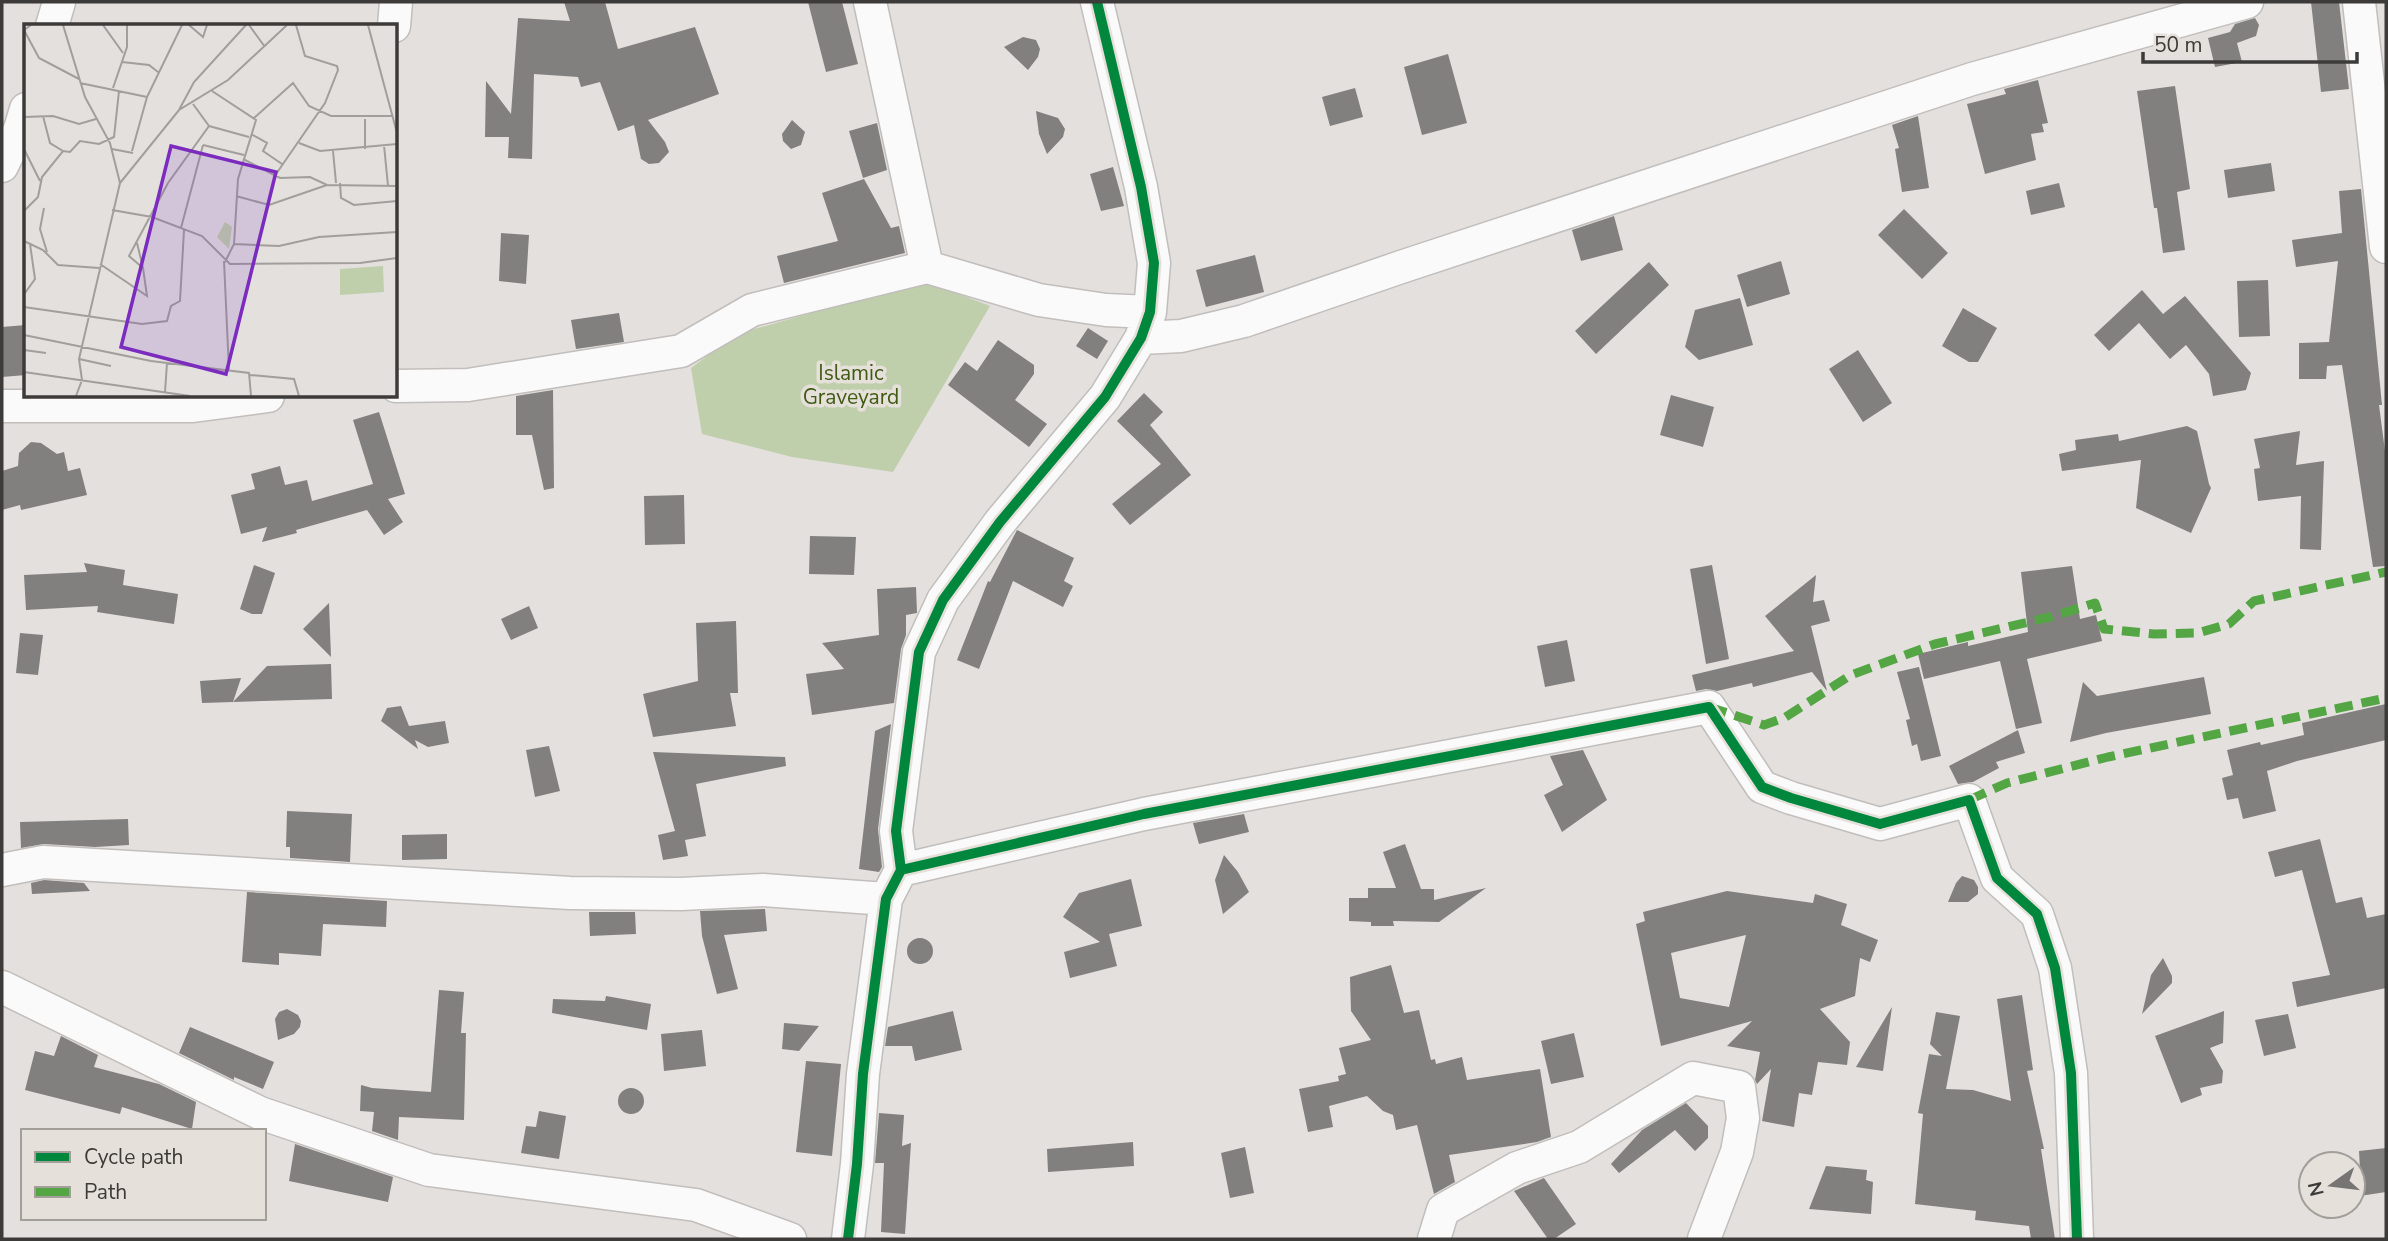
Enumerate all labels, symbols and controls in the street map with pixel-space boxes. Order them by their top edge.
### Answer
scale bar [2143,21,2356,65]
inset map [24,24,397,397]
text: 50 m [2154,31,2203,59]
park label: Islamic Graveyard [803,359,899,411]
legend [21,1129,266,1220]
text: Cycle path [84,1143,183,1171]
north arrow [2297,1150,2367,1220]
text: Path [84,1178,127,1206]
text: N [2302,1179,2331,1199]

